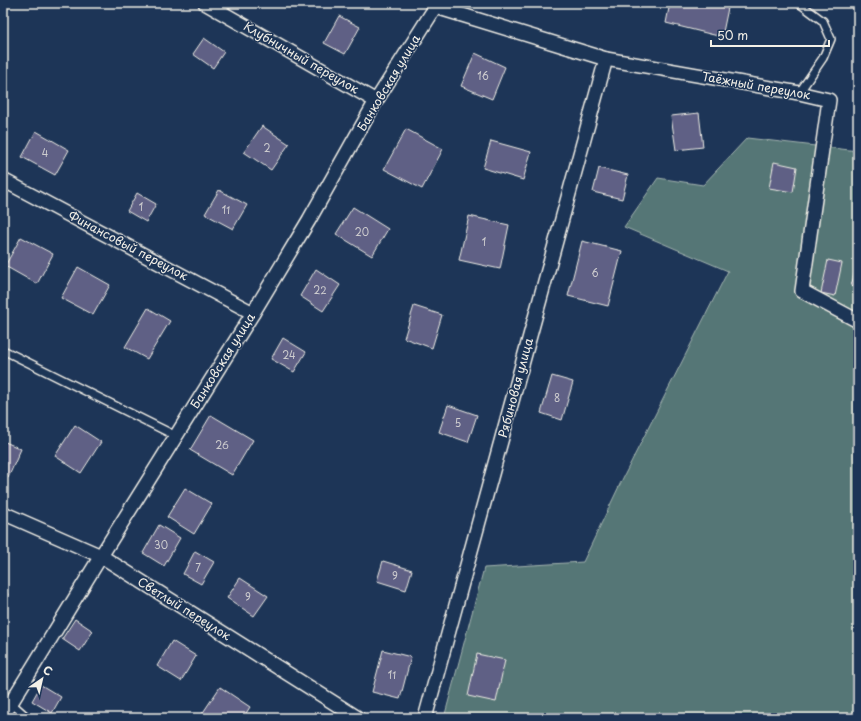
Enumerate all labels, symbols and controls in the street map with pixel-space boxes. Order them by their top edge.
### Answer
street label: Клубничный переулок [240,17,363,98]
scale bar [711,22,829,48]
text: 50 m [717,26,748,44]
street label: Банковская улица [352,31,424,134]
street label: Таёжный переулок [700,67,813,104]
house number: 16 [477,68,489,83]
house number: 2 [263,140,271,155]
house number: 4 [42,145,49,160]
house number: 1 [139,199,143,214]
house number: 11 [222,202,230,217]
street label: Финансовый переулок [65,206,192,285]
house number: 20 [355,224,369,239]
house number: 1 [482,234,486,249]
house number: 6 [591,265,599,280]
house number: 22 [313,282,327,297]
street label: Банковская улица [185,309,259,412]
street label: Рябиновая улица [493,335,537,440]
house number: 24 [282,347,296,362]
house number: 8 [554,390,560,405]
house number: 5 [455,415,461,430]
house number: 26 [215,437,229,452]
house number: 30 [154,537,168,552]
house number: 7 [195,560,201,575]
house number: 9 [392,568,398,583]
street label: Светлый переулок [134,572,235,645]
house number: 9 [245,589,251,604]
north arrow [22,659,62,699]
text: С [40,661,56,680]
house number: 11 [388,667,396,682]

